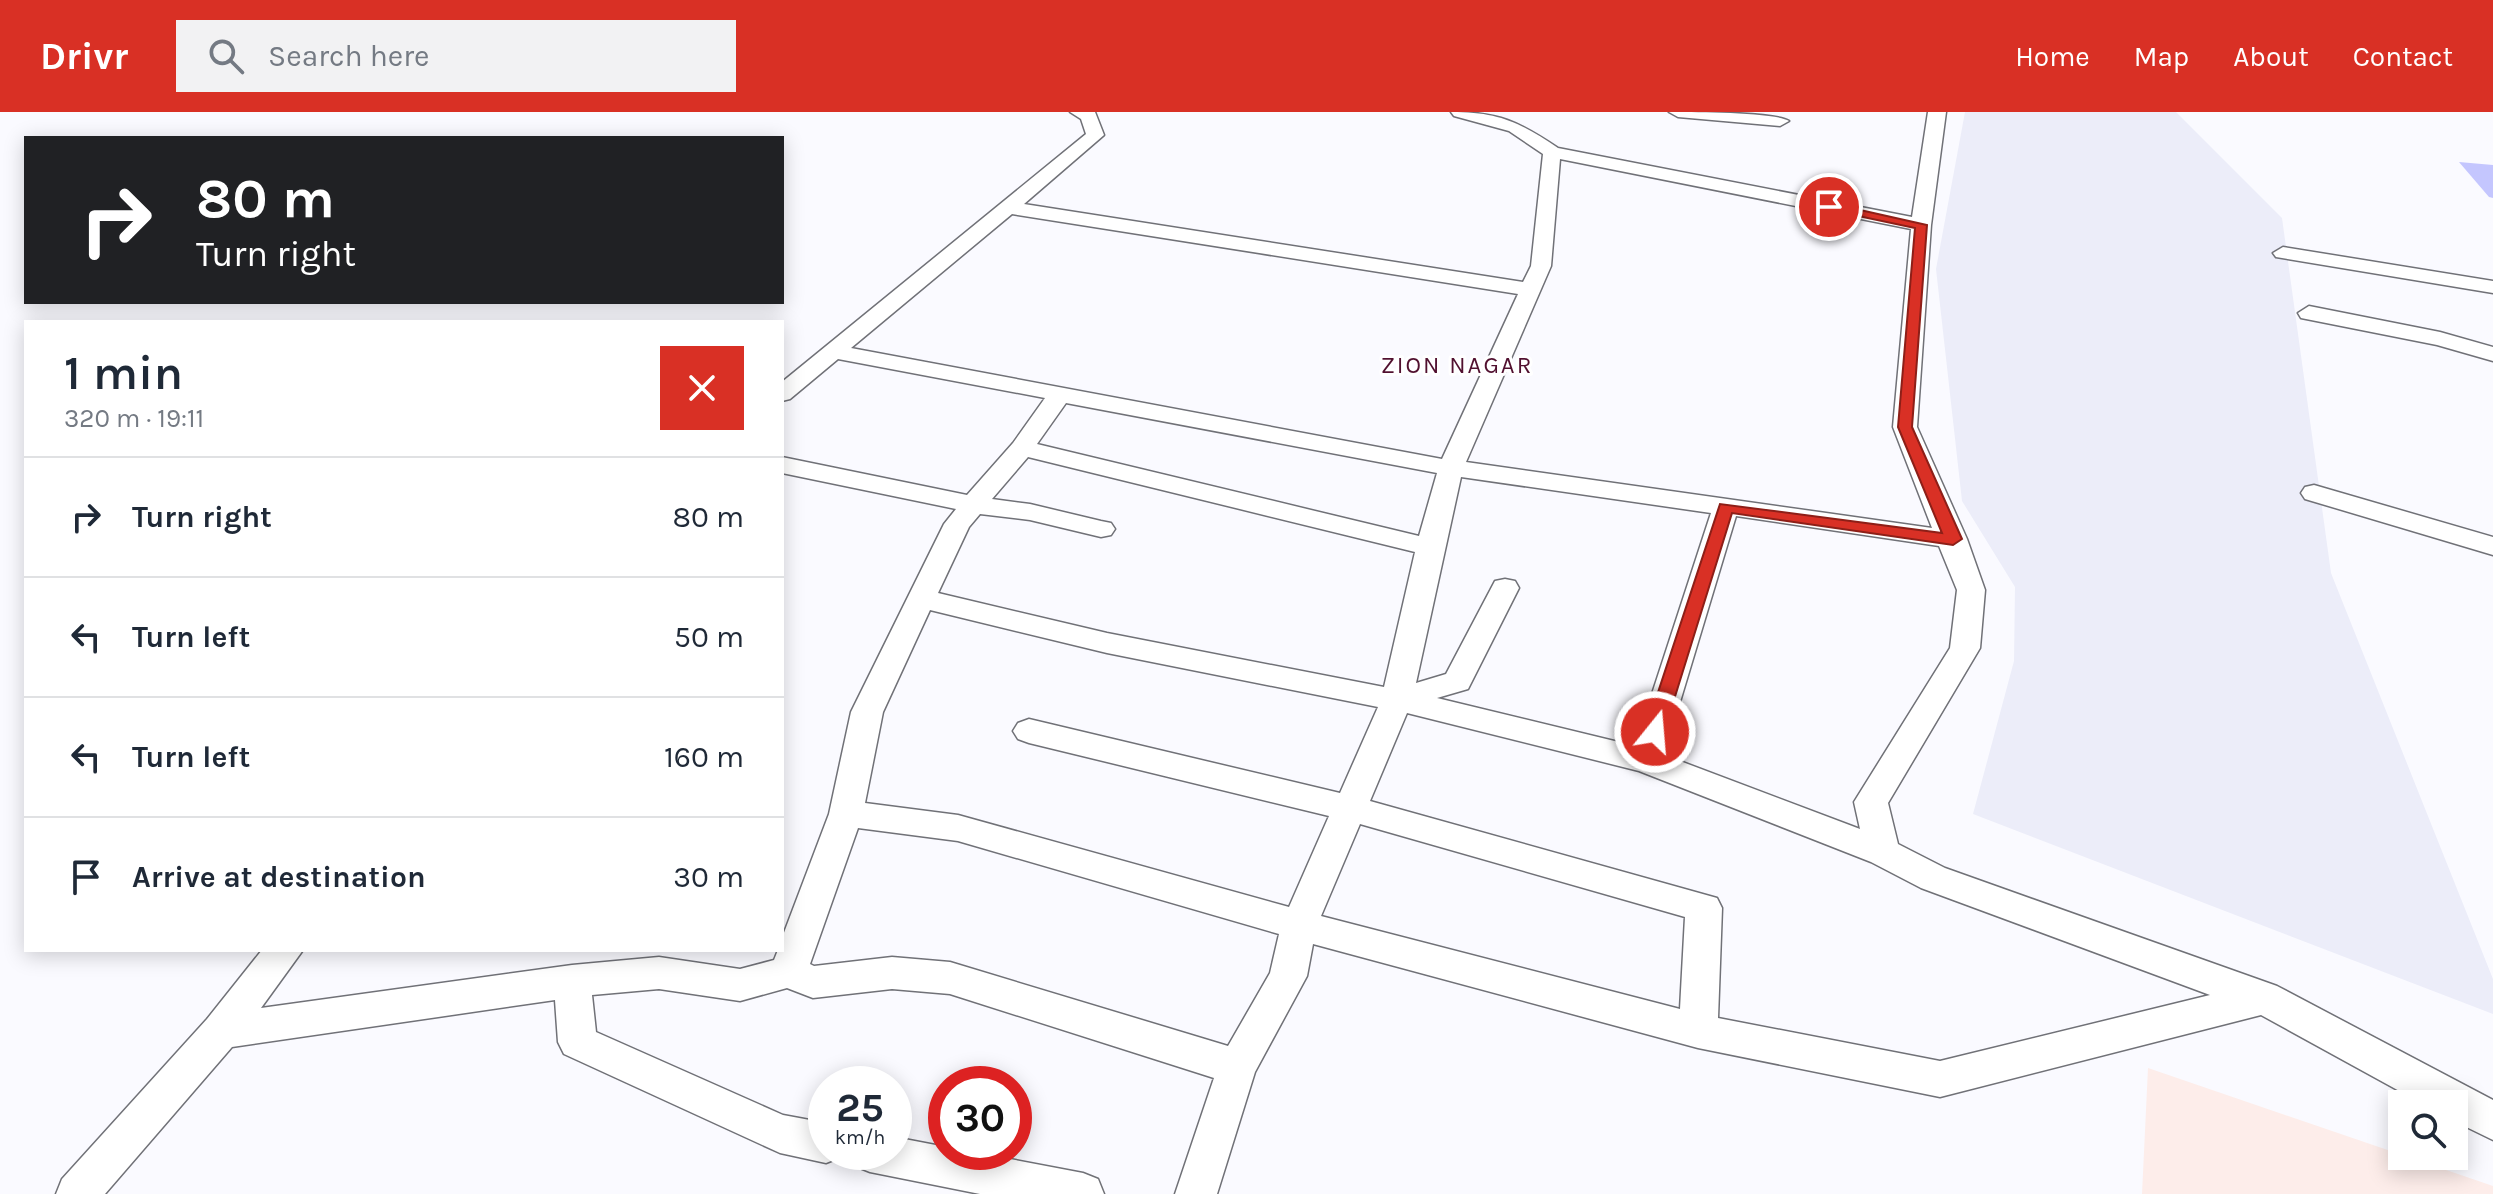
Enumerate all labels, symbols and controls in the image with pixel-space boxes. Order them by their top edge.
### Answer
search box [176,20,736,92]
text: Drivr [40,34,128,79]
icon: search [204,34,248,78]
text: Search here [268,38,429,74]
text: Home [2015,40,2090,73]
text: Map [2134,40,2189,73]
text: About [2233,40,2309,73]
text: Contact [2353,40,2453,73]
text: 80 m [196,166,335,231]
icon: right [64,168,168,272]
pin [1795,173,1863,241]
icon: arrive [1807,185,1851,229]
text: Turn right [196,233,356,275]
text: 1 min [64,345,183,401]
button: close [660,346,744,430]
district label: ZION NAGAR [1381,351,1533,379]
text: 320 m · 19:11 [64,403,204,434]
icon: right [64,495,108,539]
text: Turn right [132,499,272,535]
text: 80 m [673,499,744,535]
icon: left [64,615,108,659]
text: Turn left [132,619,250,655]
text: 50 m [674,619,744,655]
position arrow [1613,690,1697,774]
icon: left [64,735,108,779]
text: Turn left [132,739,250,775]
text: 160 m [664,739,744,775]
icon: arrive [64,855,108,899]
text: Arrive at destination [132,859,426,895]
text: 30 m [673,859,744,895]
speed limit sign: 30 [928,1066,1032,1170]
text: 25 [836,1084,884,1131]
map controls [2388,1090,2468,1170]
button: search [2388,1090,2468,1170]
text: km/h [835,1126,885,1149]

